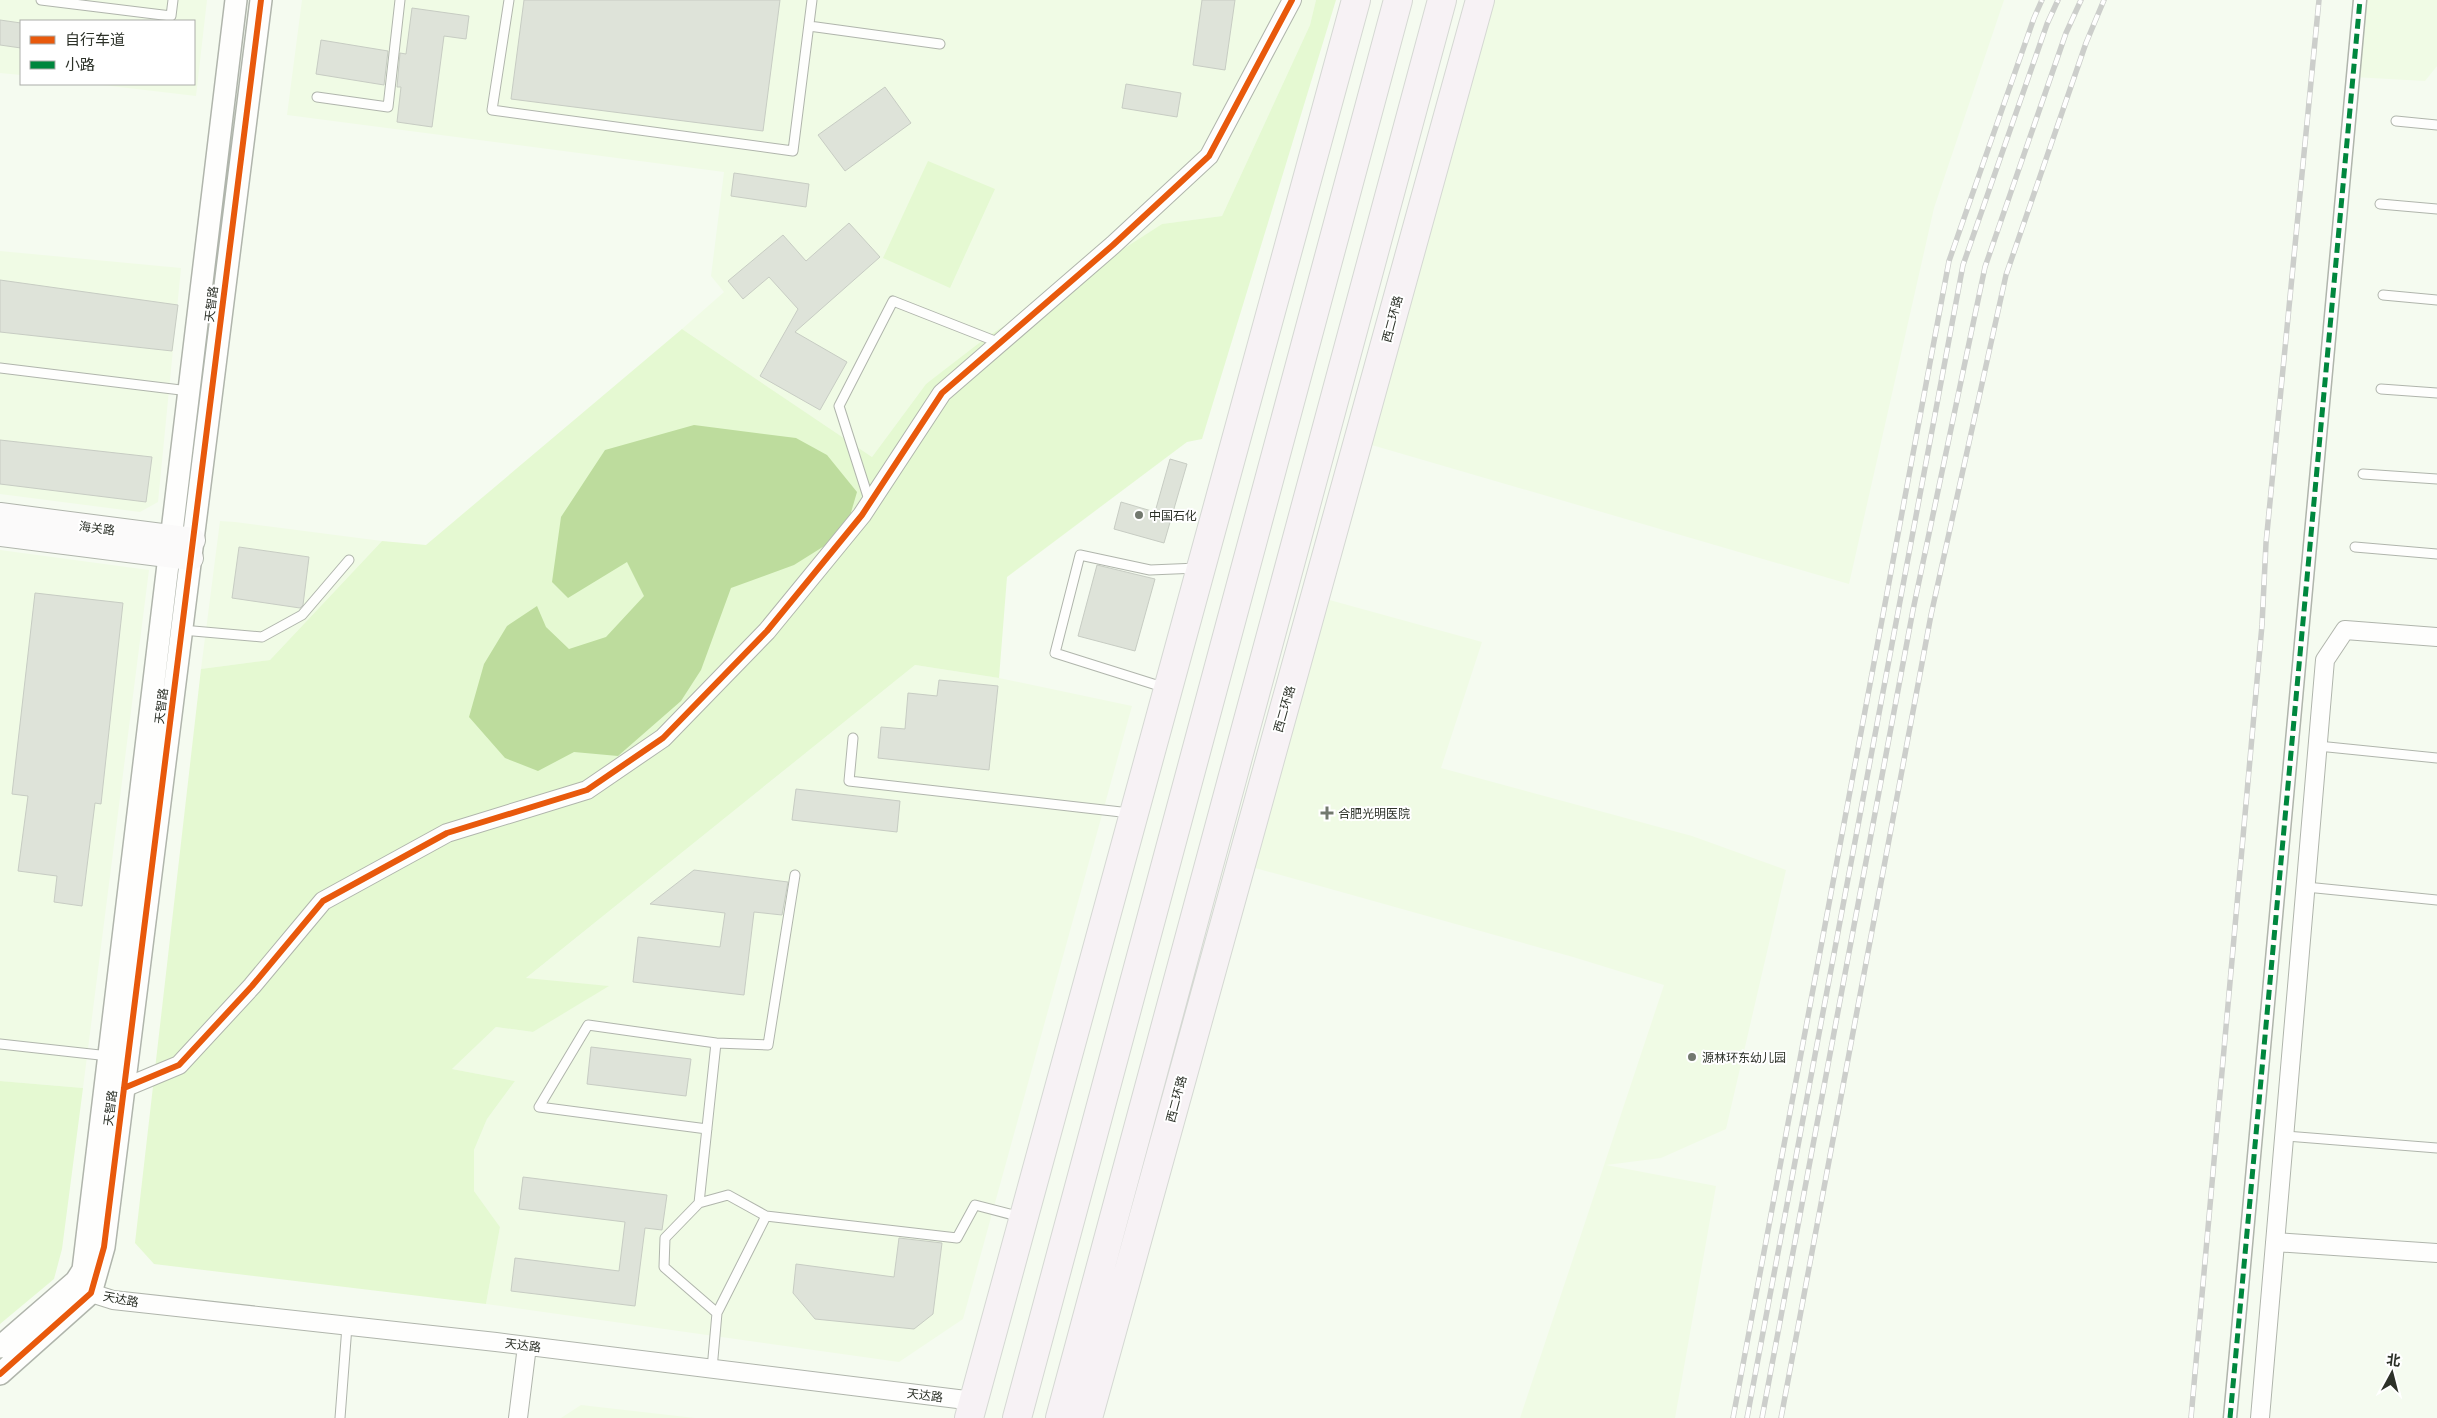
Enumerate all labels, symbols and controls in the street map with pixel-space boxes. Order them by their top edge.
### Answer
legend [20,20,195,85]
text: 自行车道 [65,30,125,49]
text: 小路 [65,55,95,74]
street label: 天智路 [201,285,221,323]
street label: 西二环路 [1379,294,1405,344]
place label: 中国石化 [1149,508,1197,523]
marker: 中国石化 [1133,509,1145,521]
street label: 海关路 [78,518,116,538]
street label: 西二环路 [1270,684,1298,734]
street label: 天智路 [151,687,171,725]
marker: 合肥光明医院 [1320,806,1334,820]
place label: 合肥光明医院 [1338,806,1410,821]
place label: 源林环东幼儿园 [1702,1050,1786,1065]
marker: 源林环东幼儿园 [1686,1051,1698,1063]
street label: 西二环路 [1163,1074,1189,1124]
street label: 天智路 [100,1089,120,1127]
street label: 天达路 [102,1288,140,1310]
street label: 天达路 [504,1335,542,1355]
north arrow [2367,1348,2417,1398]
text: 北 [2386,1350,2402,1370]
street label: 天达路 [906,1385,944,1405]

